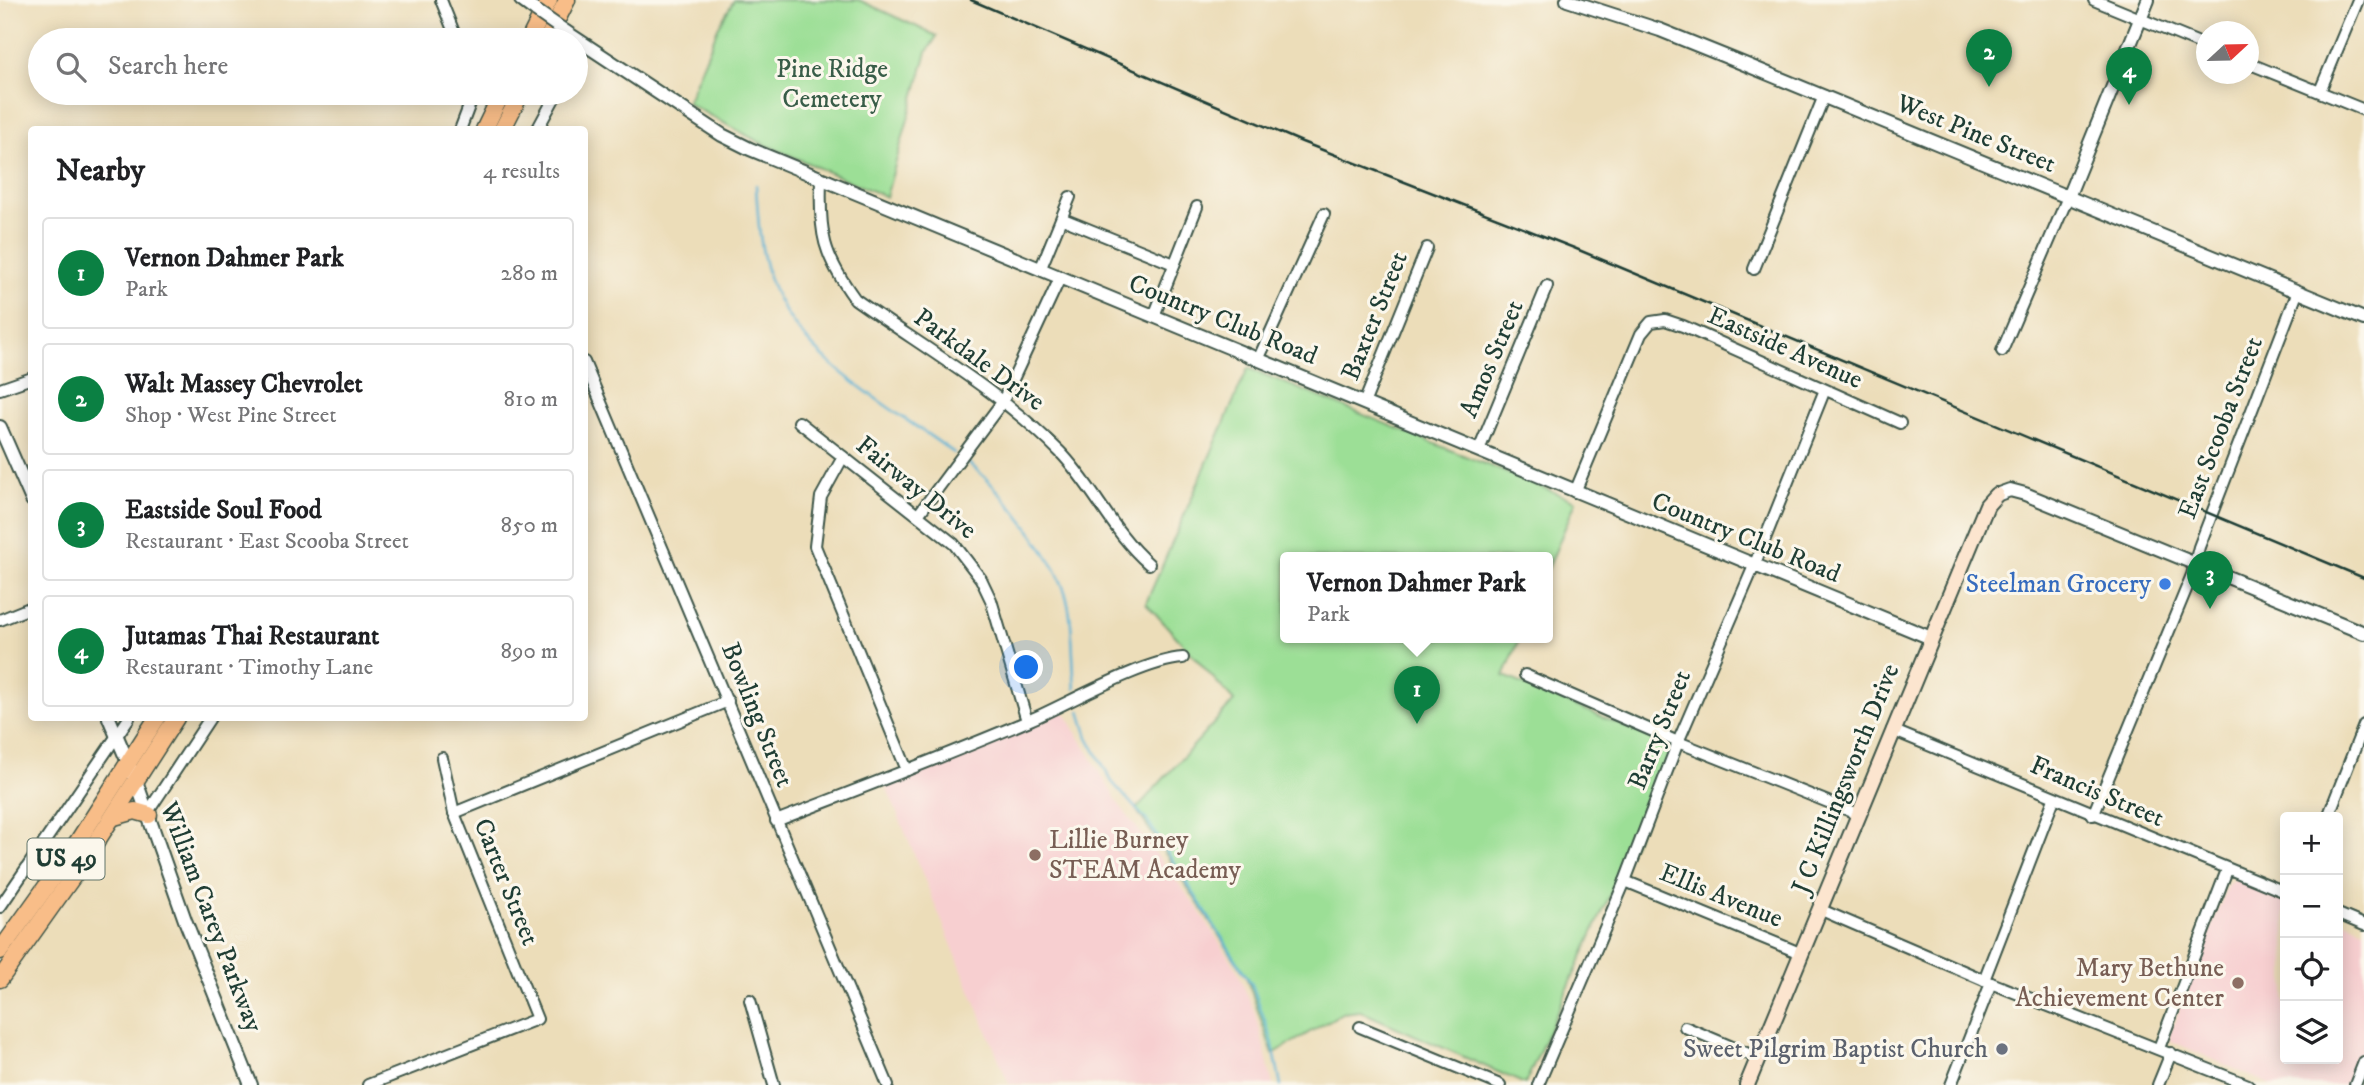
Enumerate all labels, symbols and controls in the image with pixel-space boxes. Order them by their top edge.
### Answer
north arrow [2196,21,2259,84]
search box [28,28,588,105]
pin: 2 [1966,29,2012,87]
pin: 4 [2106,47,2152,105]
icon: search [52,48,90,86]
text: Search here [108,50,228,83]
park label: Pine Ridge Cemetery [776,53,888,116]
street label: West Pine Street [1891,87,2061,181]
text: Nearby [56,153,145,190]
text: 4 results [483,157,560,186]
text: Vernon Dahmer Park [125,242,344,275]
street label: Baxter Street [1334,247,1416,385]
text: 1 [77,259,85,288]
text: 280 m [501,259,558,288]
street label: Country Club Road [1124,267,1322,373]
text: Park [125,275,168,304]
street label: Amos Street [1453,295,1531,423]
street label: Eastside Avenue [1702,299,1868,397]
street label: Parkdale Drive [907,301,1051,419]
street label: East Scooba Street [2171,332,2271,524]
text: Walt Massey Chevrolet [125,368,363,401]
text: 2 [75,385,87,414]
text: 810 m [504,385,558,414]
text: Shop · West Pine Street [125,401,337,430]
street label: Fairway Drive [849,429,983,547]
street label: Country Club Road [1647,485,1845,591]
text: Eastside Soul Food [125,494,322,527]
text: 3 [77,511,85,540]
text: 850 m [500,511,558,540]
text: Restaurant · East Scooba Street [125,527,409,556]
pin: 3 [2187,551,2233,609]
popup [1280,552,1553,643]
text: Vernon Dahmer Park [1307,567,1526,600]
place label: Steelman Grocery [1965,568,2152,601]
marker: Steelman Grocery [2157,576,2173,592]
text: Park [1307,600,1350,629]
text: Jutamas Thai Restaurant [125,620,379,653]
text: 4 [74,637,88,666]
text: 890 m [500,637,558,666]
street label: Bowling Street [713,638,801,792]
your location [1009,650,1043,684]
text: Restaurant · Timothy Lane [125,653,373,682]
street label: J C Killingsworth Drive [1784,659,1907,901]
street label: Barry Street [1621,665,1699,795]
pin: 1 [1394,666,1440,724]
street label: Francis Street [2025,749,2169,835]
street label: William Carey Parkway [152,796,270,1037]
map controls [2280,812,2343,1064]
button: + [2280,812,2343,875]
street label: Carter Street [466,814,546,950]
place label: Lillie Burney STEAM Academy [1049,824,1242,887]
road number: US 49 [28,838,104,880]
marker: Lillie Burney STEAM Academy [1027,847,1043,863]
street label: Ellis Avenue [1655,856,1787,936]
button: − [2280,875,2343,938]
button: locate [2280,938,2343,1001]
place label: Mary Bethune Achievement Center [2015,952,2224,1015]
marker: Mary Bethune Achievement Center [2230,975,2246,991]
button: layers [2280,1001,2343,1064]
place label: Sweet Pilgrim Baptist Church [1683,1033,1988,1066]
marker: Sweet Pilgrim Baptist Church [1994,1041,2010,1057]

